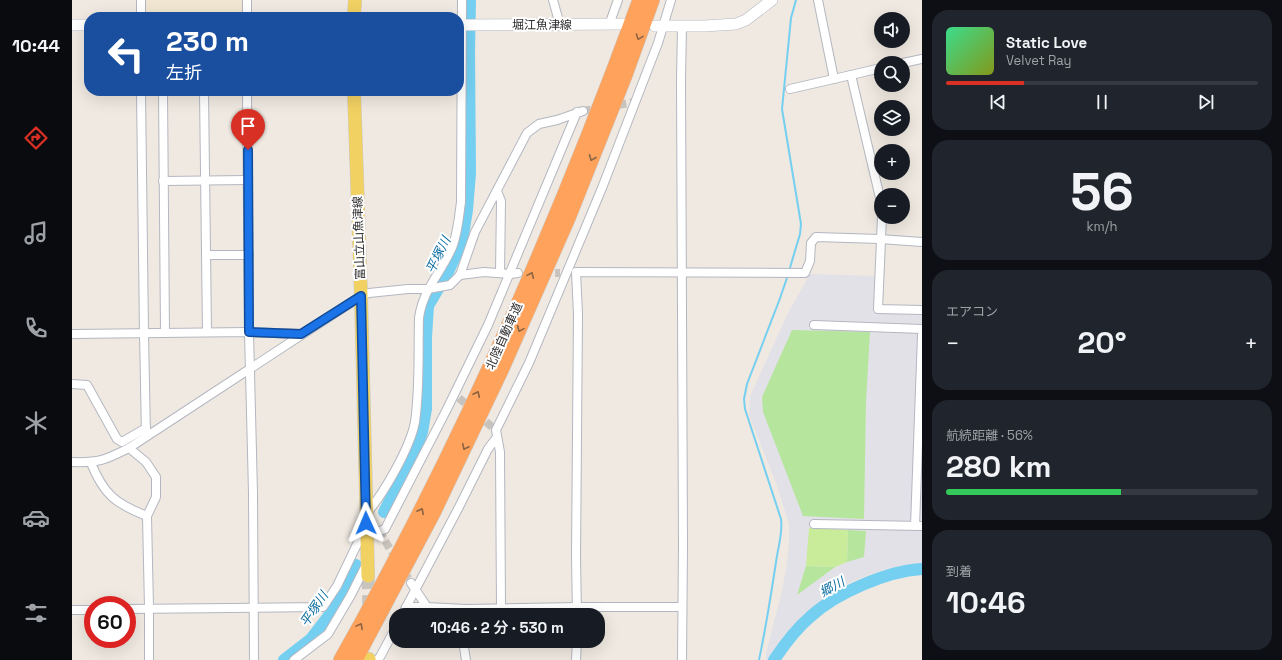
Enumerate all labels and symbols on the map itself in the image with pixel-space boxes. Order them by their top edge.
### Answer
street label: 堀江魚津線 [512,17,572,33]
one-way arrow [635,33,643,40]
pin [231,109,265,150]
one-way arrow [589,154,597,161]
street label: 富山立山魚津線 [350,196,368,280]
water label: 平塚川 [422,232,455,276]
one-way arrow [526,272,534,279]
street label: 北陸自動車道 [482,300,526,372]
one-way arrow [516,326,524,333]
one-way arrow [472,390,480,398]
one-way arrow [462,443,470,450]
position arrow [345,502,387,544]
one-way arrow [416,507,423,515]
water label: 郷川 [817,572,849,601]
water label: 平塚川 [296,586,333,630]
speed limit sign: 60 [84,596,136,648]
one-way arrow [356,623,363,630]

